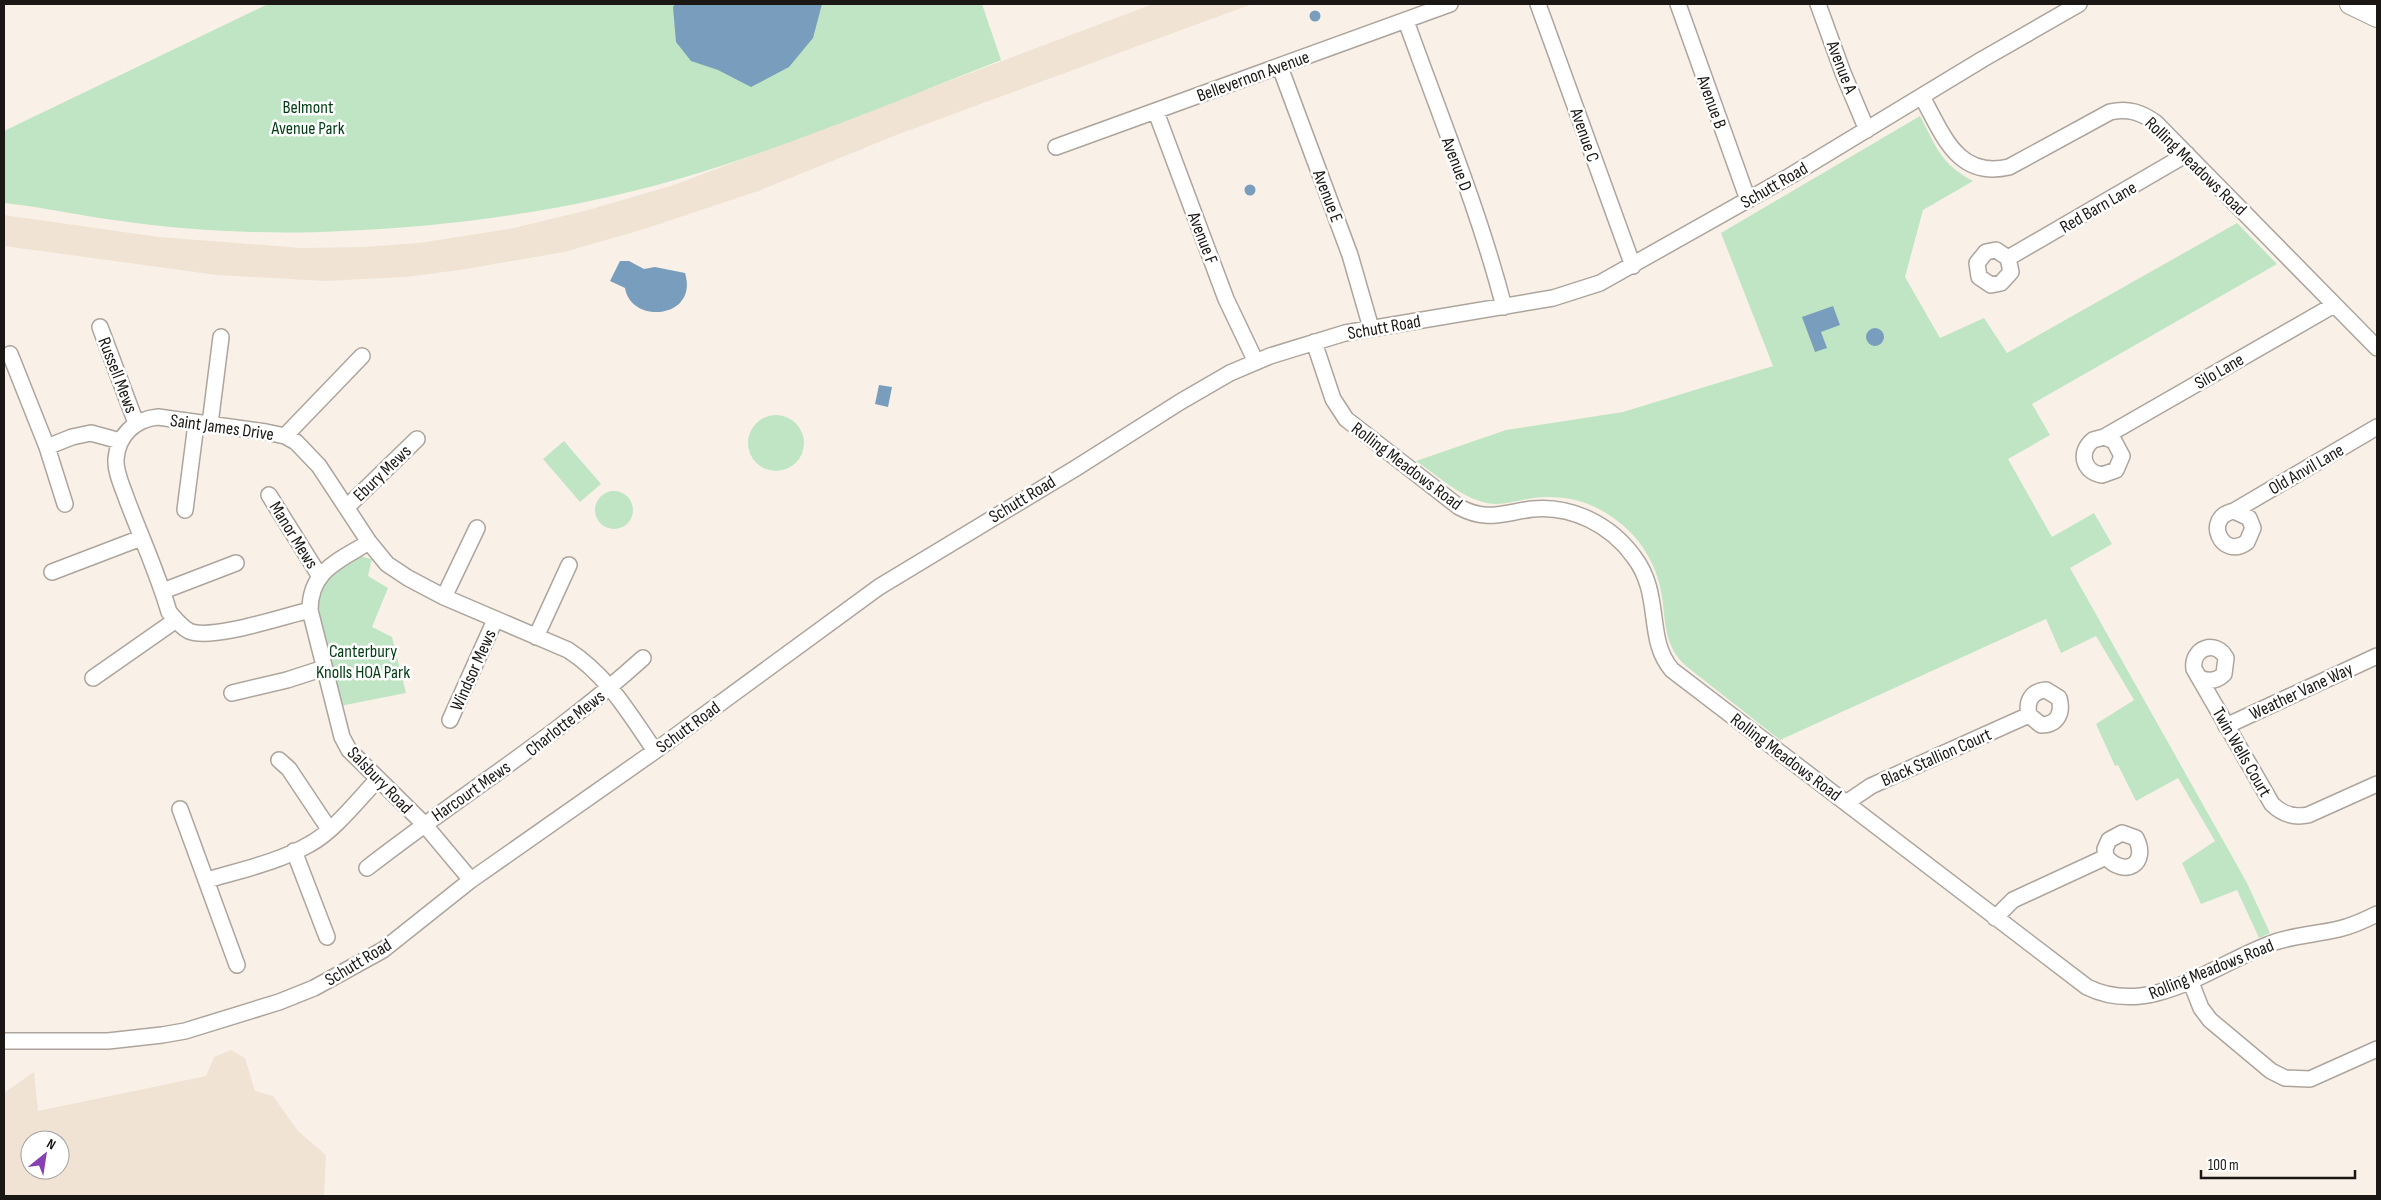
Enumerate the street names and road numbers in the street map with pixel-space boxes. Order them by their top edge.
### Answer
street label: Avenue A [1822,37,1861,97]
street label: Bellevernon Avenue [1194,46,1312,107]
street label: Avenue B [1692,72,1731,132]
street label: Avenue C [1565,105,1604,165]
street label: Rolling Meadows Road [2141,113,2251,220]
street label: Avenue D [1436,133,1476,194]
street label: Schutt Road [1737,158,1812,213]
street label: Avenue E [1308,166,1347,225]
street label: Red Barn Lane [2056,177,2140,238]
street label: Avenue F [1183,208,1222,267]
street label: Schutt Road [1346,311,1422,344]
street label: Russell Mews [93,334,142,416]
street label: Silo Lane [2191,349,2248,394]
street label: Saint James Drive [169,410,275,445]
street label: Rolling Meadows Road [1347,418,1466,515]
street label: Old Anvil Lane [2265,440,2348,499]
street label: Ebury Mews [349,441,416,506]
street label: Schutt Road [985,471,1059,527]
street label: Manor Mews [265,498,322,573]
street label: Windsor Mews [446,626,501,714]
street label: Weather Vane Way [2246,658,2356,724]
street label: Charlotte Mews [522,686,609,761]
street label: Schutt Road [652,697,724,758]
street label: Twin Wells Court [2208,704,2276,801]
street label: Rolling Meadows Road [1726,709,1845,806]
street label: Black Stallion Court [1878,724,1995,791]
street label: Salsbury Road [343,743,417,818]
street label: Harcourt Mews [428,757,515,826]
street label: Schutt Road [321,934,395,990]
street label: Rolling Meadows Road [2146,935,2277,1004]

